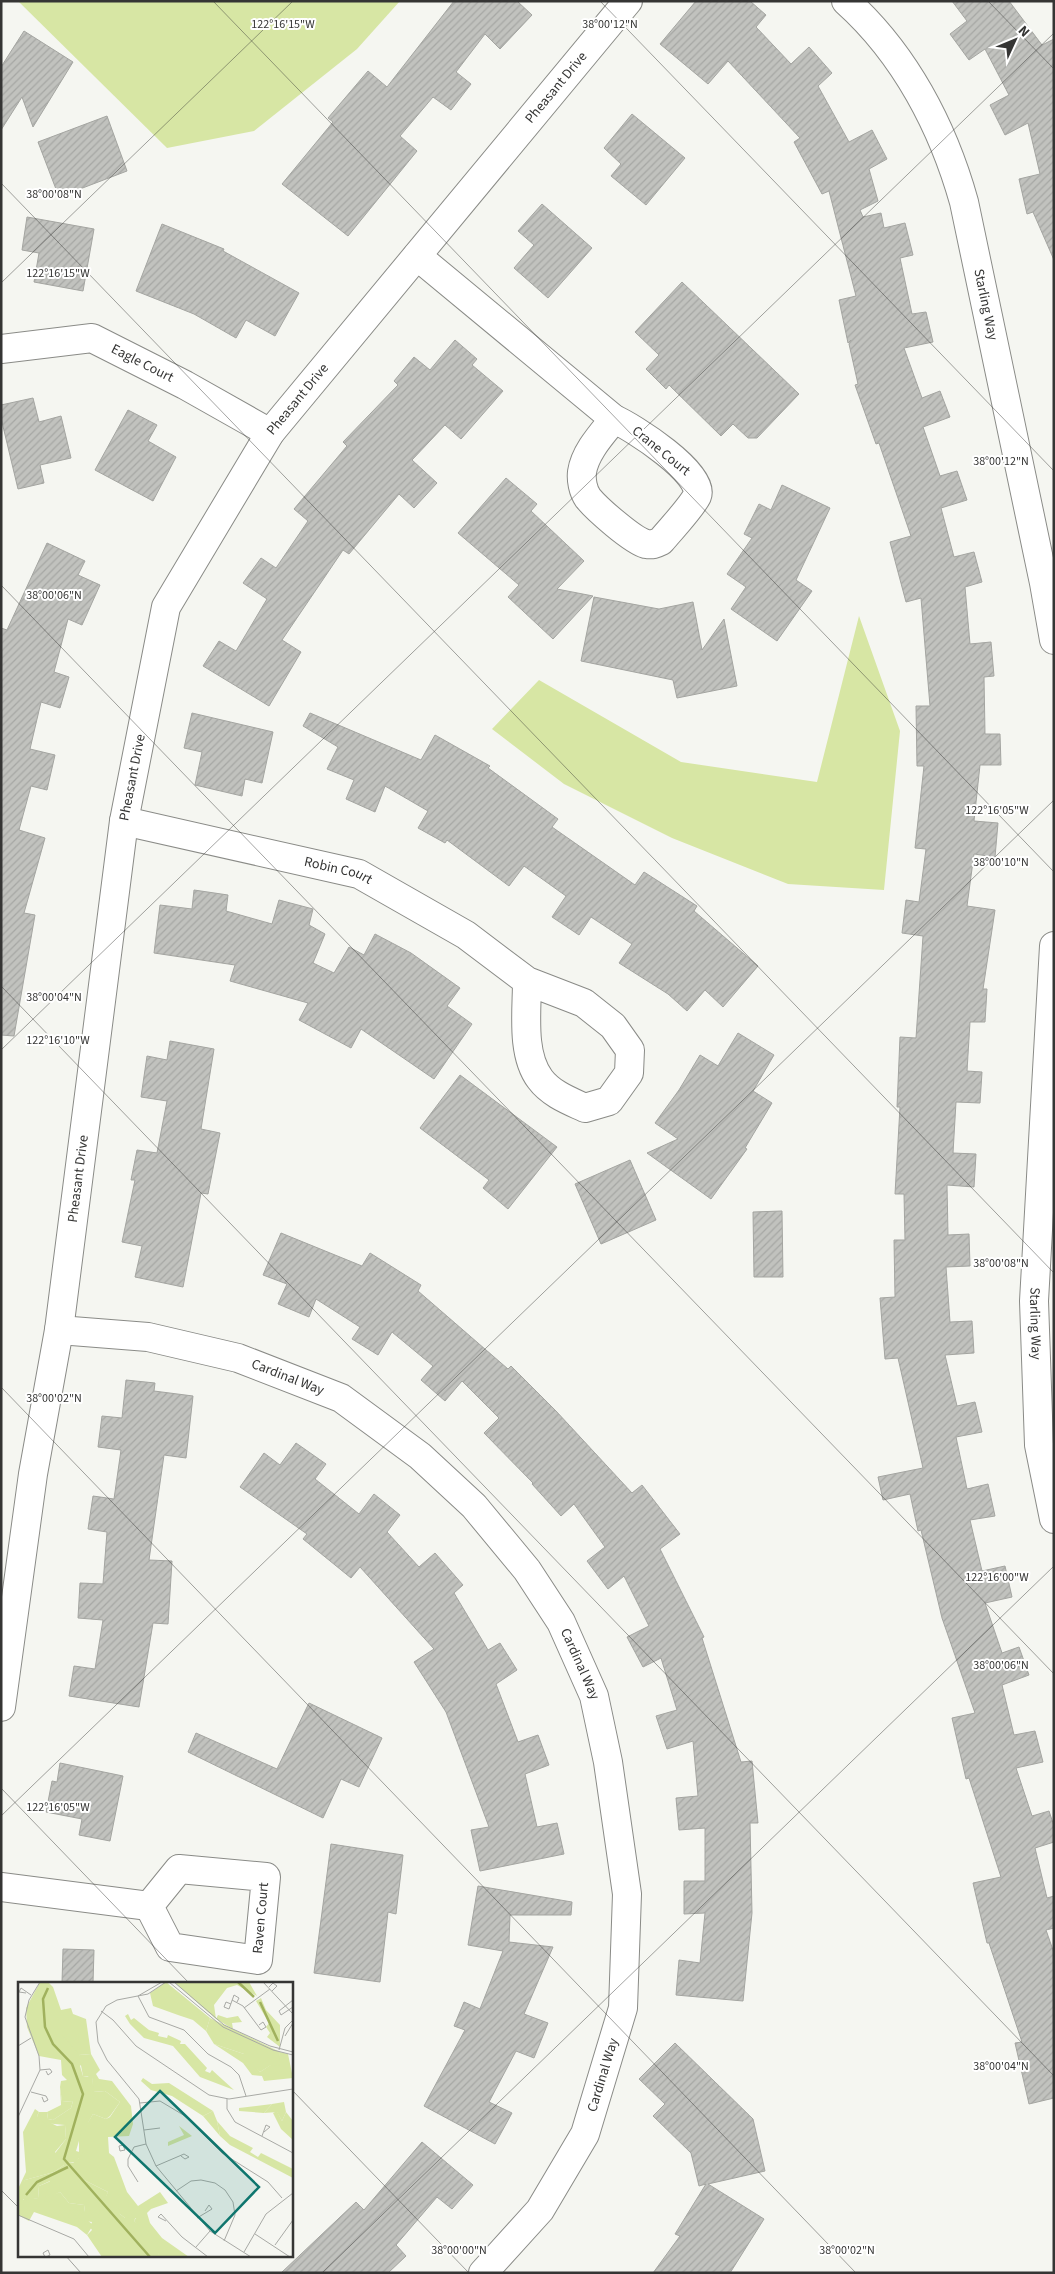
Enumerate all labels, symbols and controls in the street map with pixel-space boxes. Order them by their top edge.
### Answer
north arrow [990,15,1040,65]
text: 122°16'15"W [251,16,315,33]
text: 38°00'12"N [582,16,638,33]
text: N [1013,21,1034,42]
street label: Pheasant Drive [520,47,592,128]
text: 38°00'08"N [26,186,82,203]
text: 122°16'15"W [26,265,90,282]
street label: Starling Way [968,267,1003,343]
street label: Eagle Court [108,339,177,388]
street label: Pheasant Drive [262,359,334,440]
street label: Crane Court [628,421,695,481]
text: 38°00'12"N [973,453,1029,470]
text: 38°00'06"N [26,587,82,604]
street label: Pheasant Drive [114,732,151,823]
text: 122°16'05"W [965,802,1029,819]
street label: Robin Court [302,852,376,890]
text: 38°00'10"N [973,854,1029,871]
text: 38°00'04"N [26,989,82,1006]
text: 122°16'10"W [26,1032,90,1049]
street label: Pheasant Drive [63,1134,94,1224]
text: 38°00'08"N [973,1255,1029,1272]
street label: Starling Way [1024,1287,1046,1360]
street label: Cardinal Way [248,1354,327,1401]
text: 38°00'02"N [26,1390,82,1407]
text: 122°16'00"W [965,1569,1029,1586]
street label: Cardinal Way [555,1625,605,1703]
text: 38°00'06"N [973,1657,1029,1674]
text: 122°16'05"W [26,1799,90,1816]
street label: Raven Court [248,1881,274,1955]
inset map [18,1982,292,2256]
street label: Cardinal Way [582,2035,624,2114]
text: 38°00'04"N [973,2058,1029,2075]
text: 38°00'00"N [431,2242,487,2259]
text: 38°00'02"N [819,2242,875,2259]

